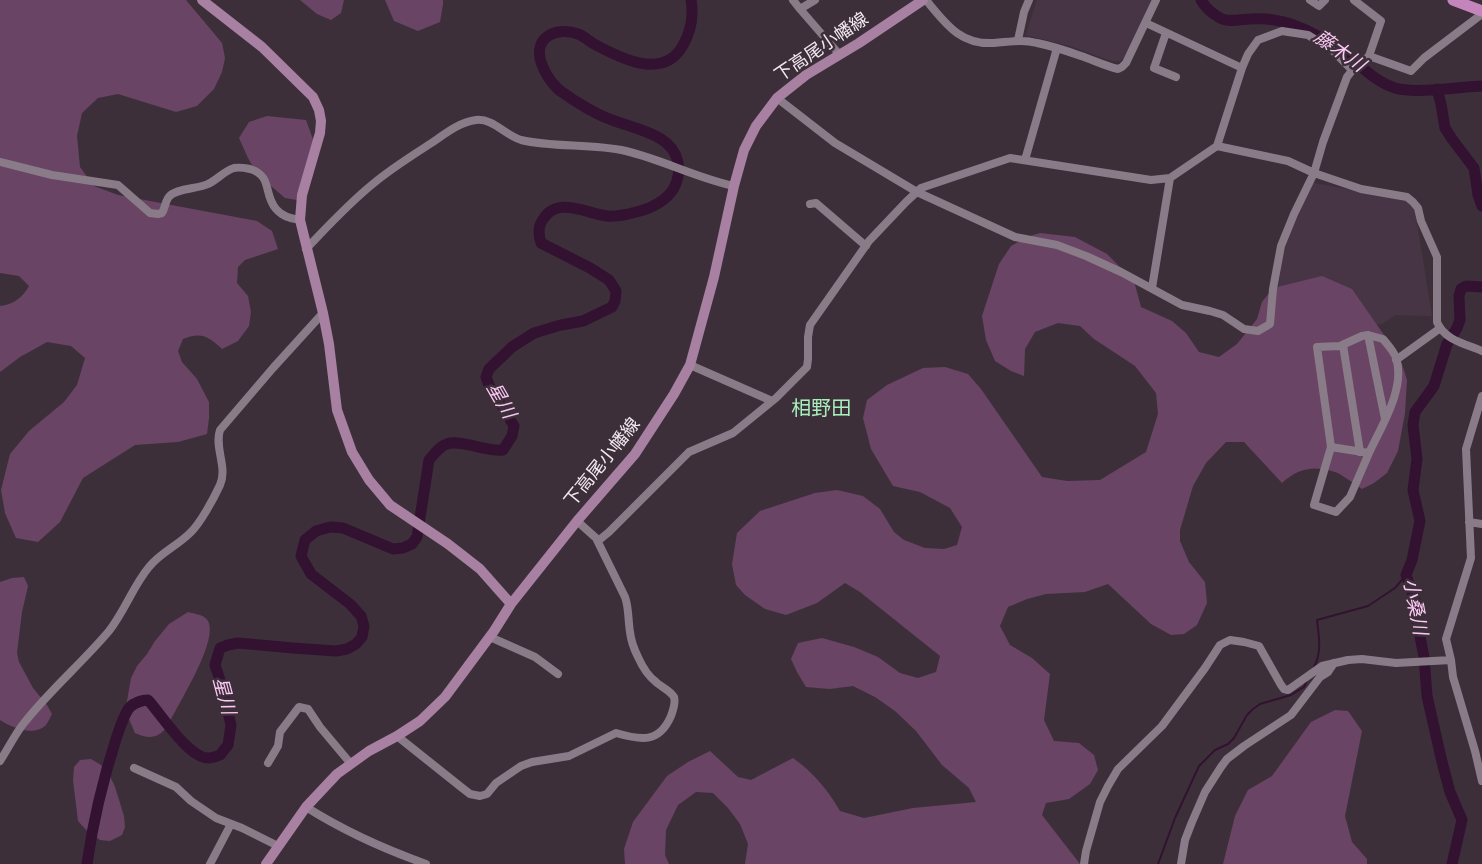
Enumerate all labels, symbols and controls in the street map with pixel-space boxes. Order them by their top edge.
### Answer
street label: 下高尾小幡線 [771,9,873,87]
water label: 藤木川 [1309,26,1369,78]
water label: 星川 [481,379,519,423]
district label: 相野田 [791,398,851,422]
street label: 下高尾小幡線 [561,414,645,512]
water label: 小桑川 [1397,577,1431,637]
water label: 星川 [207,675,239,717]

